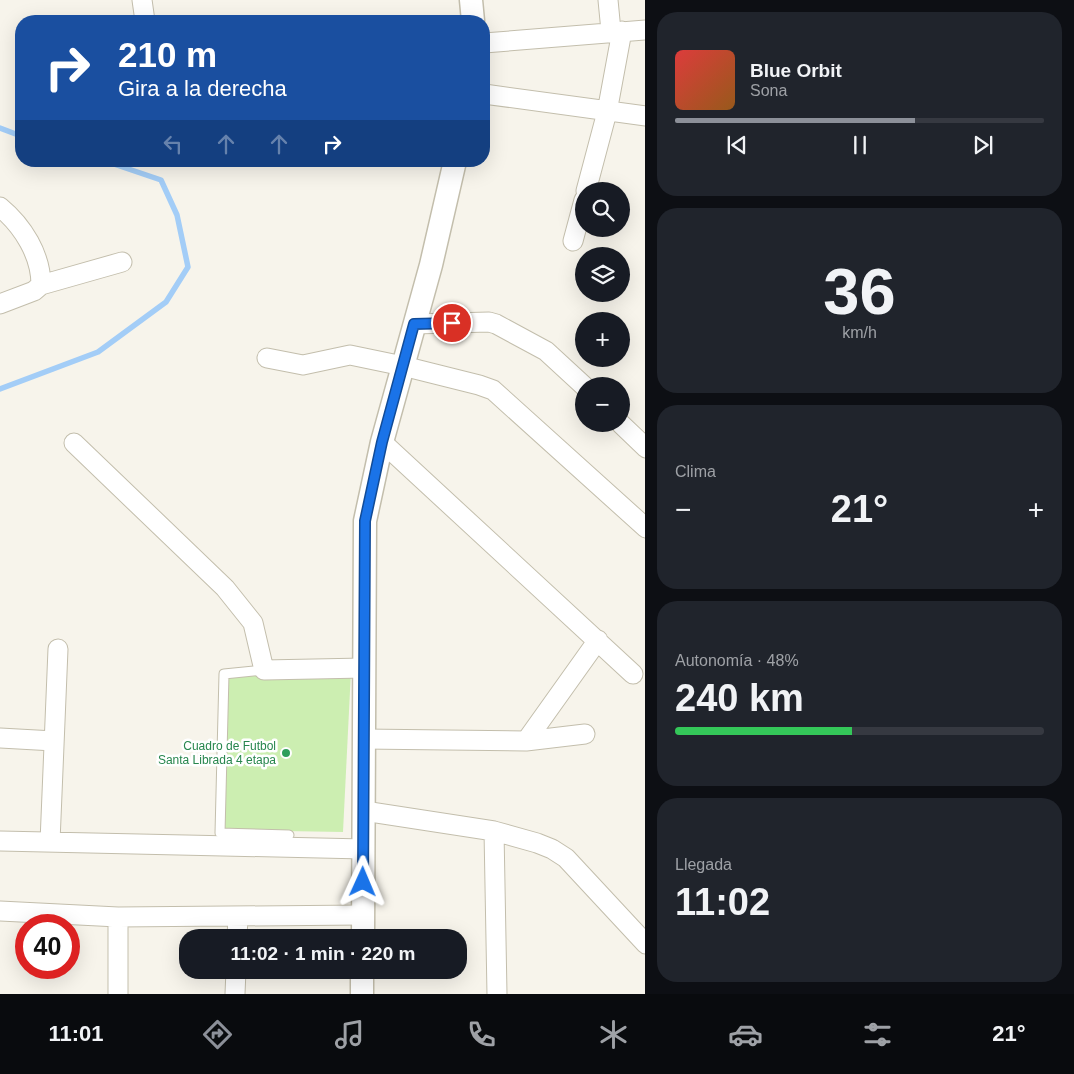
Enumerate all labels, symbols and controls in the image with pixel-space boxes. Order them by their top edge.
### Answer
icon: right [35,35,100,100]
text: 210 m [118,35,217,74]
text: Blue Orbit [750,60,842,81]
text: Gira a la derecha [118,76,287,101]
text: Sona [750,82,787,99]
icon: left [159,130,187,158]
icon: ahead [212,130,240,158]
icon: ahead [265,130,293,158]
icon: right [318,130,346,158]
icon: previous [723,131,751,159]
icon: pause [846,131,874,159]
icon: next [969,131,997,159]
map controls [575,182,630,432]
button: search [575,182,630,237]
button: layers [575,247,630,302]
text: 36 [823,255,896,328]
pin [431,302,473,344]
icon: arrive [438,309,466,337]
button: + [575,312,630,367]
text: km/h [842,324,877,341]
button: − [575,377,630,432]
text: Clima [675,463,716,480]
text: 21° [831,488,888,530]
text: − [675,494,691,525]
text: + [1028,494,1044,525]
text: Autonomía · 48% [675,652,799,669]
text: 240 km [675,677,804,719]
place label: Cuadro de Futbol Santa Librada 4 etapa [158,739,276,767]
marker: Cuadro de Futbol Santa Librada 4 etapa [280,747,292,759]
position arrow [336,855,388,907]
text: Llegada [675,856,732,873]
text: 11:02 [675,881,770,923]
speed limit sign: 40 [15,914,80,979]
text: 11:02 · 1 min · 220 m [231,943,415,964]
icon: directions [200,1017,235,1052]
icon: music [332,1017,367,1052]
icon: phone [464,1017,499,1052]
icon: climate [596,1017,631,1052]
icon: car [728,1017,763,1052]
icon: filters [860,1017,895,1052]
text: 11:01 [48,1021,104,1046]
text: 21° [992,1021,1025,1046]

